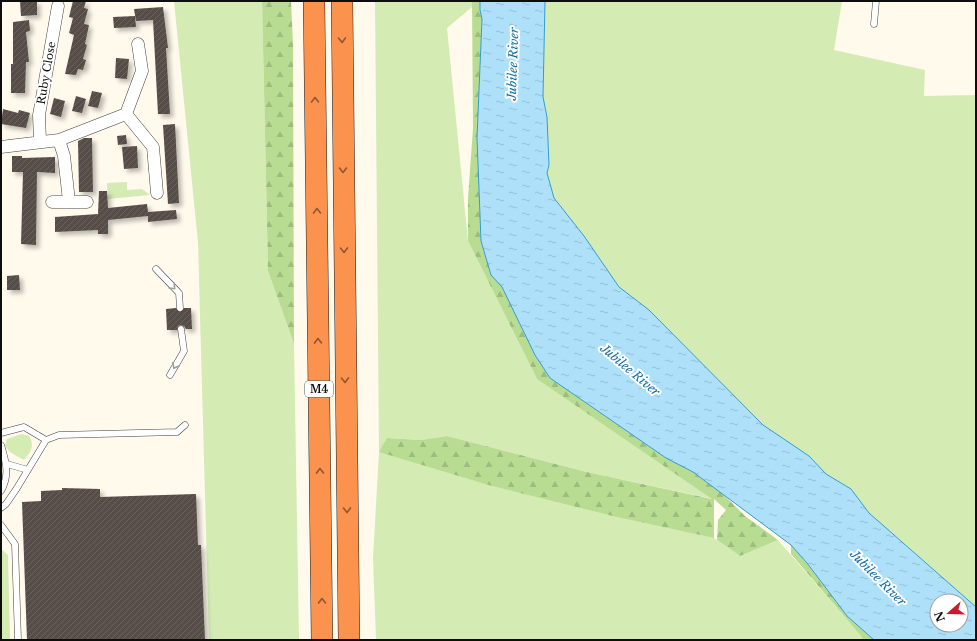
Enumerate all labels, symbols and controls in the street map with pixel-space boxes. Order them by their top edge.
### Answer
water label: Jubilee River [504,27,521,102]
one-way arrow [338,37,347,43]
street label: Ruby Close [34,40,58,106]
one-way arrow [311,97,319,103]
one-way arrow [339,167,347,173]
one-way arrow [312,208,321,214]
one-way arrow [340,247,348,253]
one-way arrow [168,282,175,289]
one-way arrow [314,338,322,344]
water label: Jubilee River [597,340,663,399]
one-way arrow [173,362,180,369]
one-way arrow [341,377,350,383]
road number: M4 [305,381,333,397]
one-way arrow [316,468,324,474]
one-way arrow [343,507,351,513]
water label: Jubilee River [847,546,910,609]
north arrow [929,593,969,633]
one-way arrow [318,598,326,604]
text: N [931,609,948,624]

